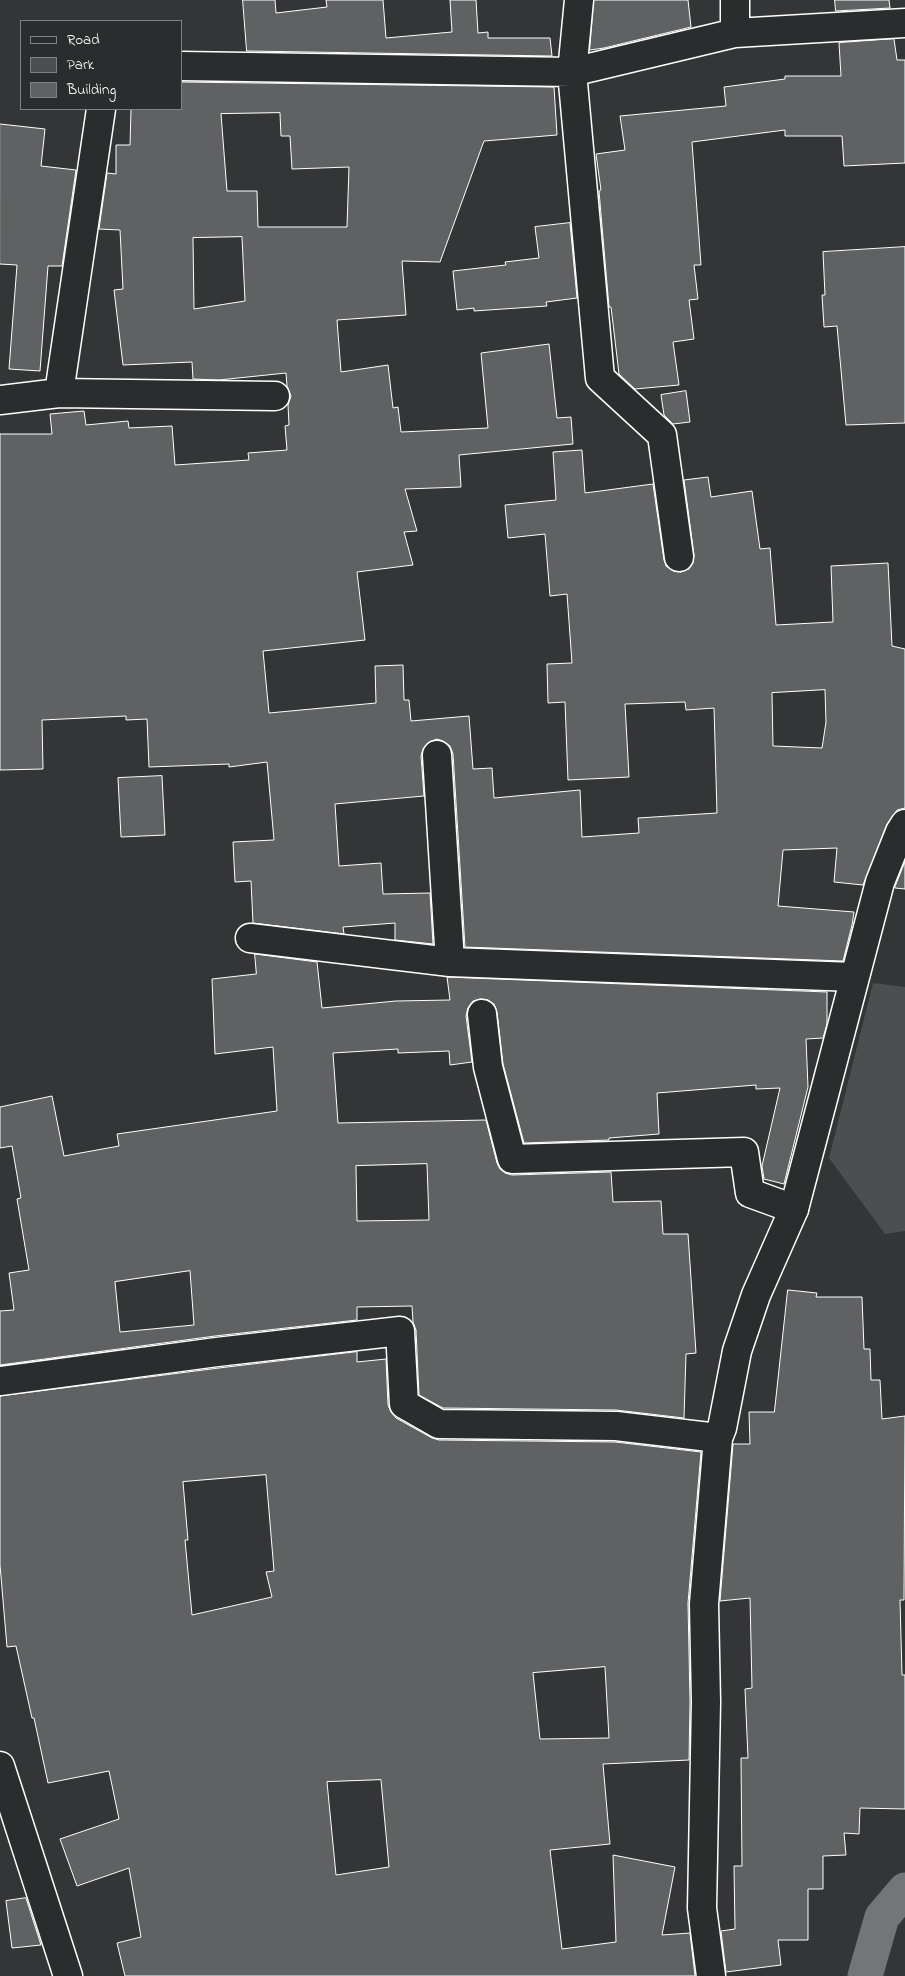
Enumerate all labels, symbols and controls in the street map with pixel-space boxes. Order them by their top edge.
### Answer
legend [20,20,182,110]
text: Road [67,29,100,51]
text: Park [67,54,94,76]
text: Building [67,79,116,101]

